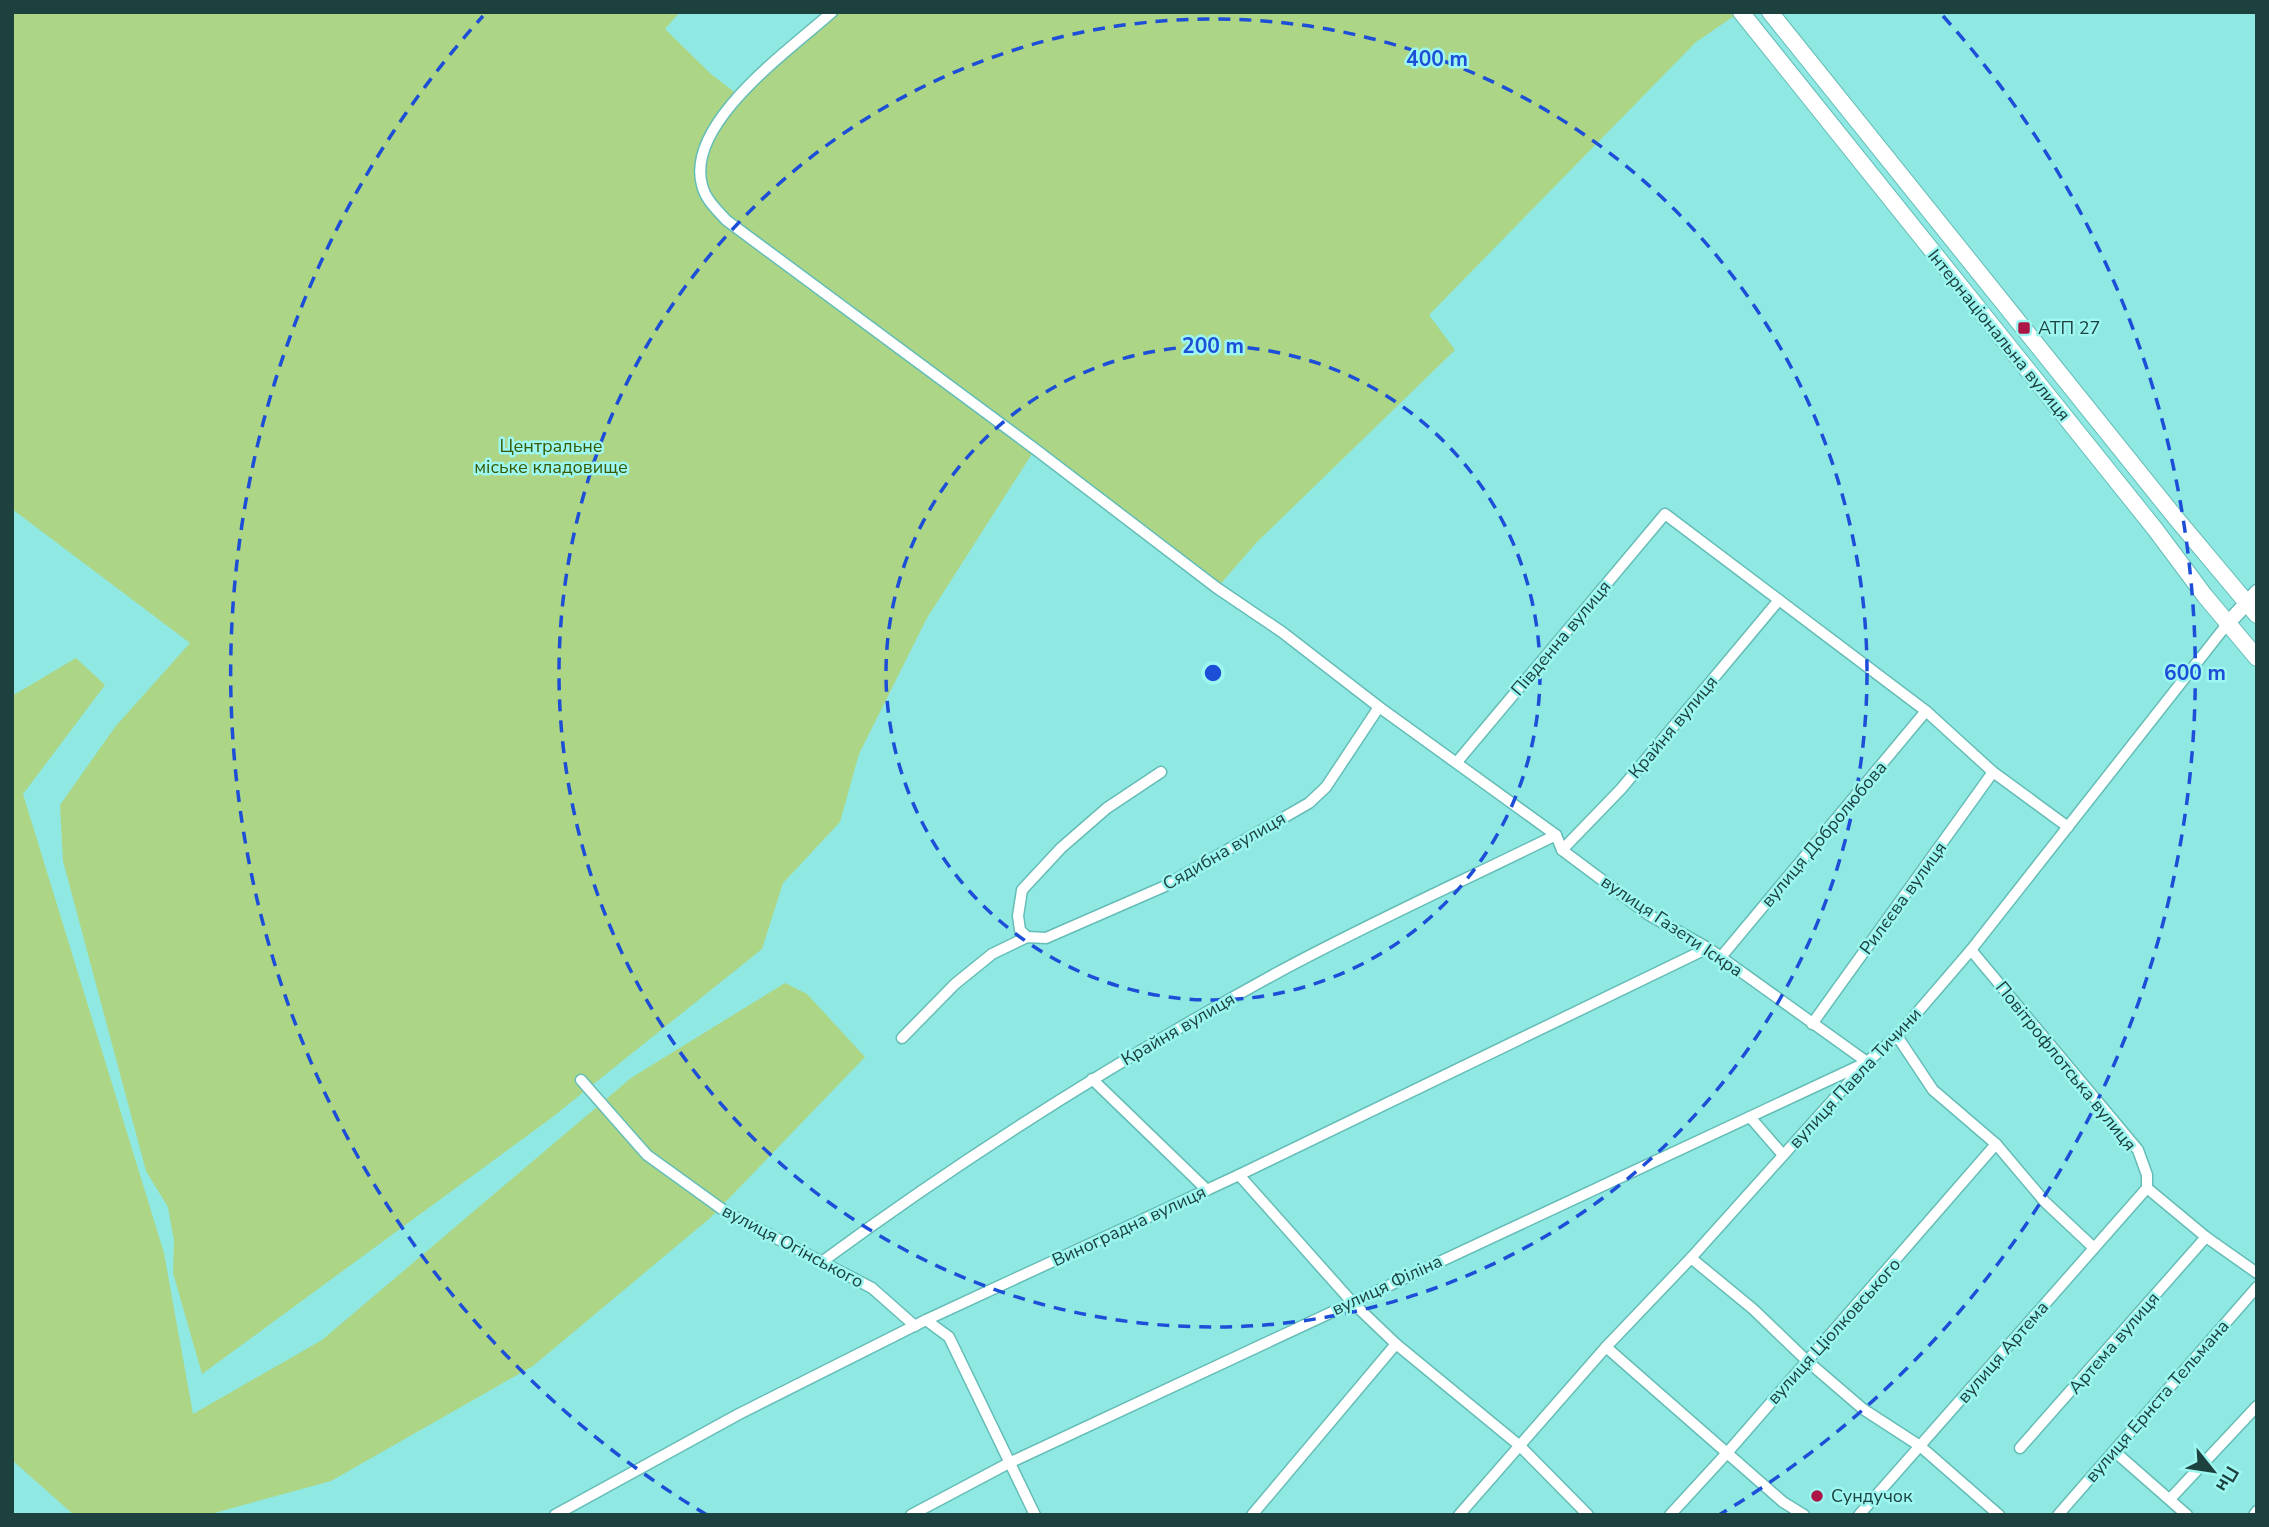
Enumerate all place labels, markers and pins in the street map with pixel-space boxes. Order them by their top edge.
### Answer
place label: АТП 27 [2038,316,2100,340]
marker: АТП 27 [2016,320,2032,336]
centre of rings [1201,661,1225,685]
place label: Сундучок [1831,1484,1913,1508]
marker: Сундучок [1809,1488,1825,1504]

